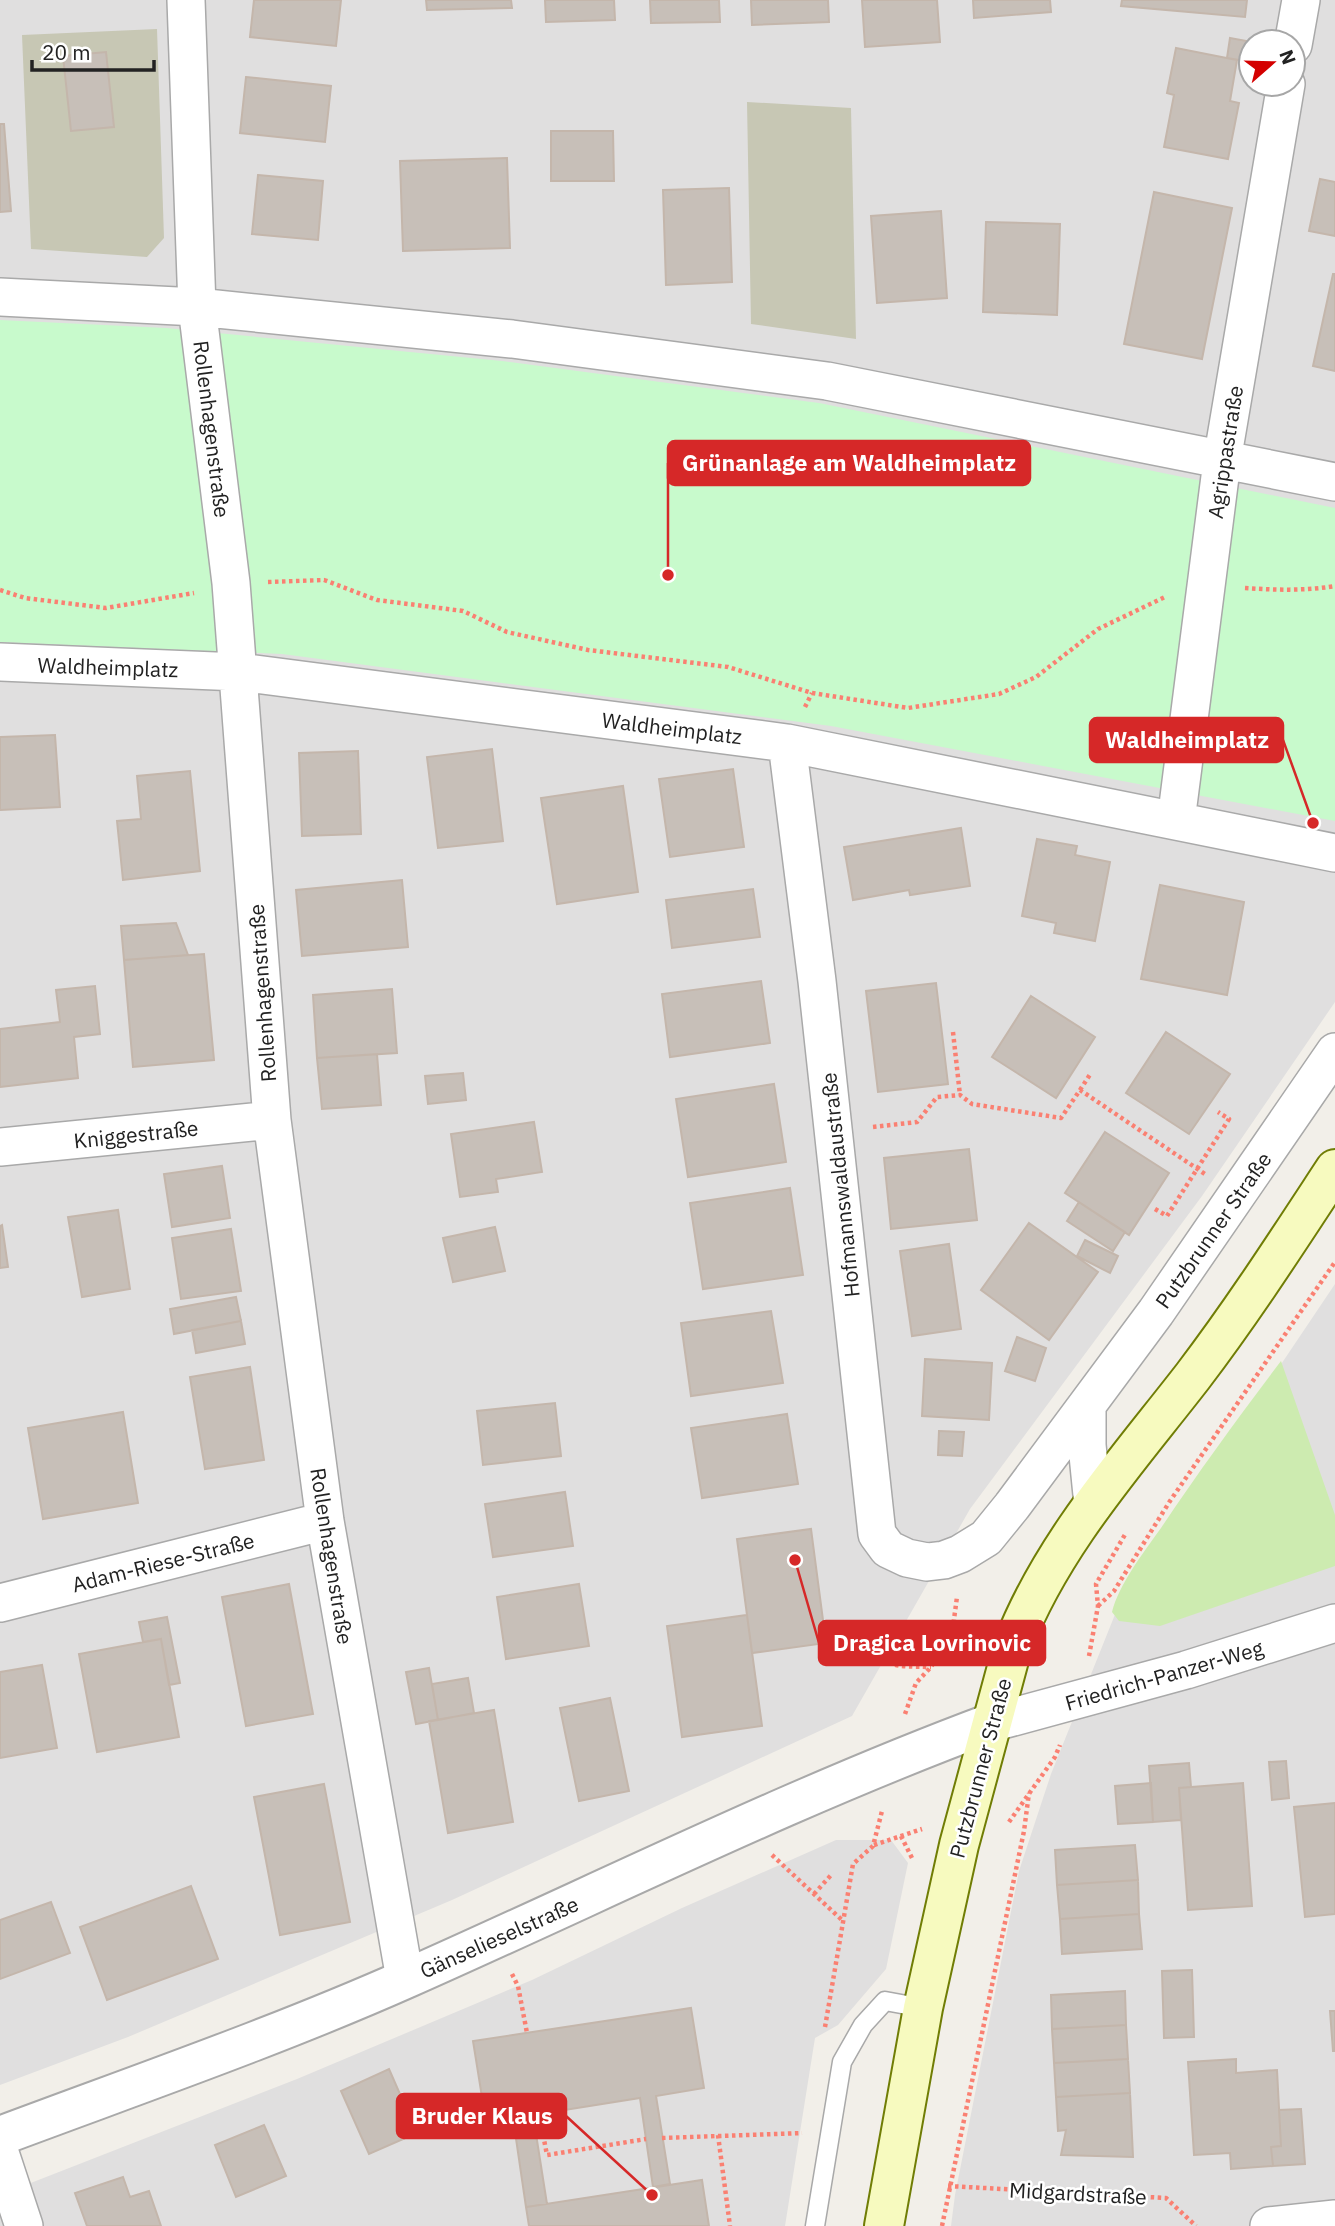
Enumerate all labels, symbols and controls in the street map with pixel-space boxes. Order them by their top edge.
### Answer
scale bar [32,28,154,72]
north arrow [1237,28,1307,98]
text: 20 m [42,38,91,66]
text: N [1274,47,1302,68]
street label: Rollenhagenstraße [187,339,237,519]
street label: Agrippastraße [1201,383,1249,521]
callout: Grünanlage am Waldheimplatz [668,441,1030,485]
text: Grünanlage am Waldheimplatz [682,447,1016,477]
street label: Waldheimplatz [37,651,179,683]
street label: Waldheimplatz [600,706,744,751]
callout: Waldheimplatz [1090,718,1283,762]
text: Waldheimplatz [1105,724,1269,754]
street label: Rollenhagenstraße [242,903,282,1083]
street label: Hofmannswaldaustraße [814,1071,866,1299]
street label: Kniggestraße [72,1114,200,1154]
street label: Putzbrunner Straße [1148,1146,1278,1314]
street label: Rollenhagenstraße [304,1466,360,1646]
street label: Adam-Riese-Straße [69,1526,257,1598]
callout: Dragica Lovrinovic [819,1621,1045,1665]
text: Dragica Lovrinovic [833,1627,1031,1657]
street label: Friedrich-Panzer-Weg [1062,1633,1266,1717]
street label: Putzbrunner Straße [943,1675,1017,1861]
street label: Gänselieselstraße [415,1889,583,1985]
callout: Bruder Klaus [397,2094,566,2138]
text: Bruder Klaus [411,2100,553,2130]
street label: Midgardstraße [1008,2175,1148,2211]

